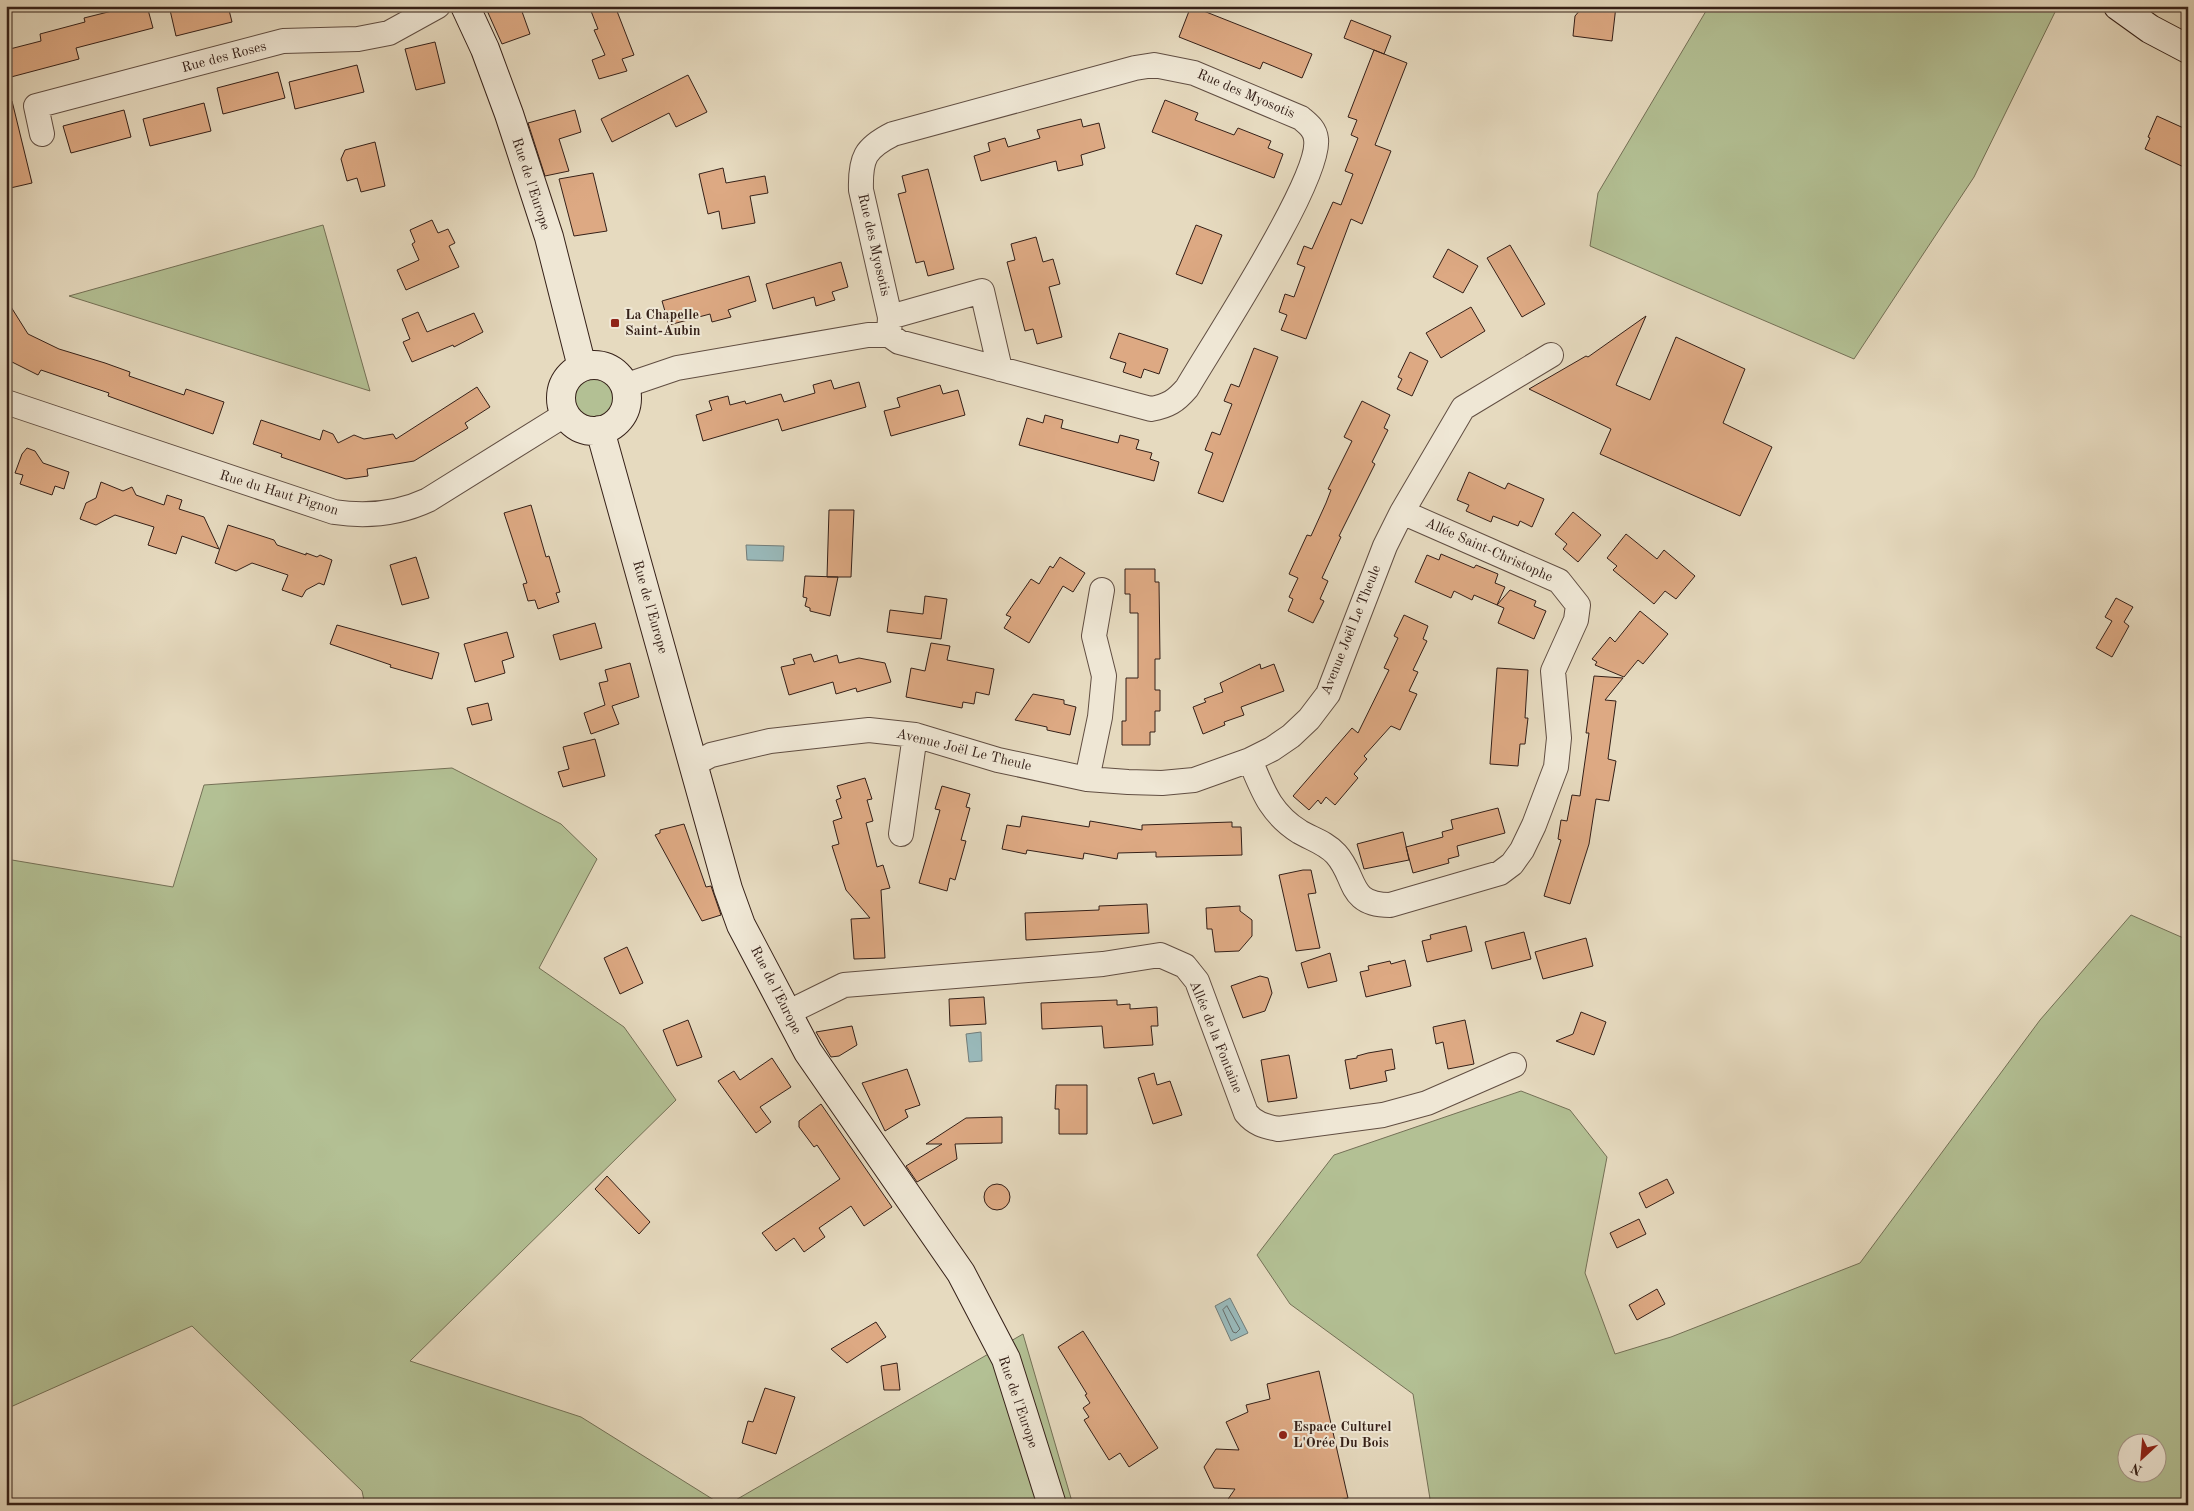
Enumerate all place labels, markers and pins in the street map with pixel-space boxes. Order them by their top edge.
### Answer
place label: La Chapelle Saint-Aubin [625,308,701,338]
marker: La Chapelle Saint-Aubin [609,317,621,329]
place label: Espace Culturel L'Orée Du Bois [1293,1420,1392,1450]
marker: Espace Culturel L'Orée Du Bois [1277,1429,1289,1441]

